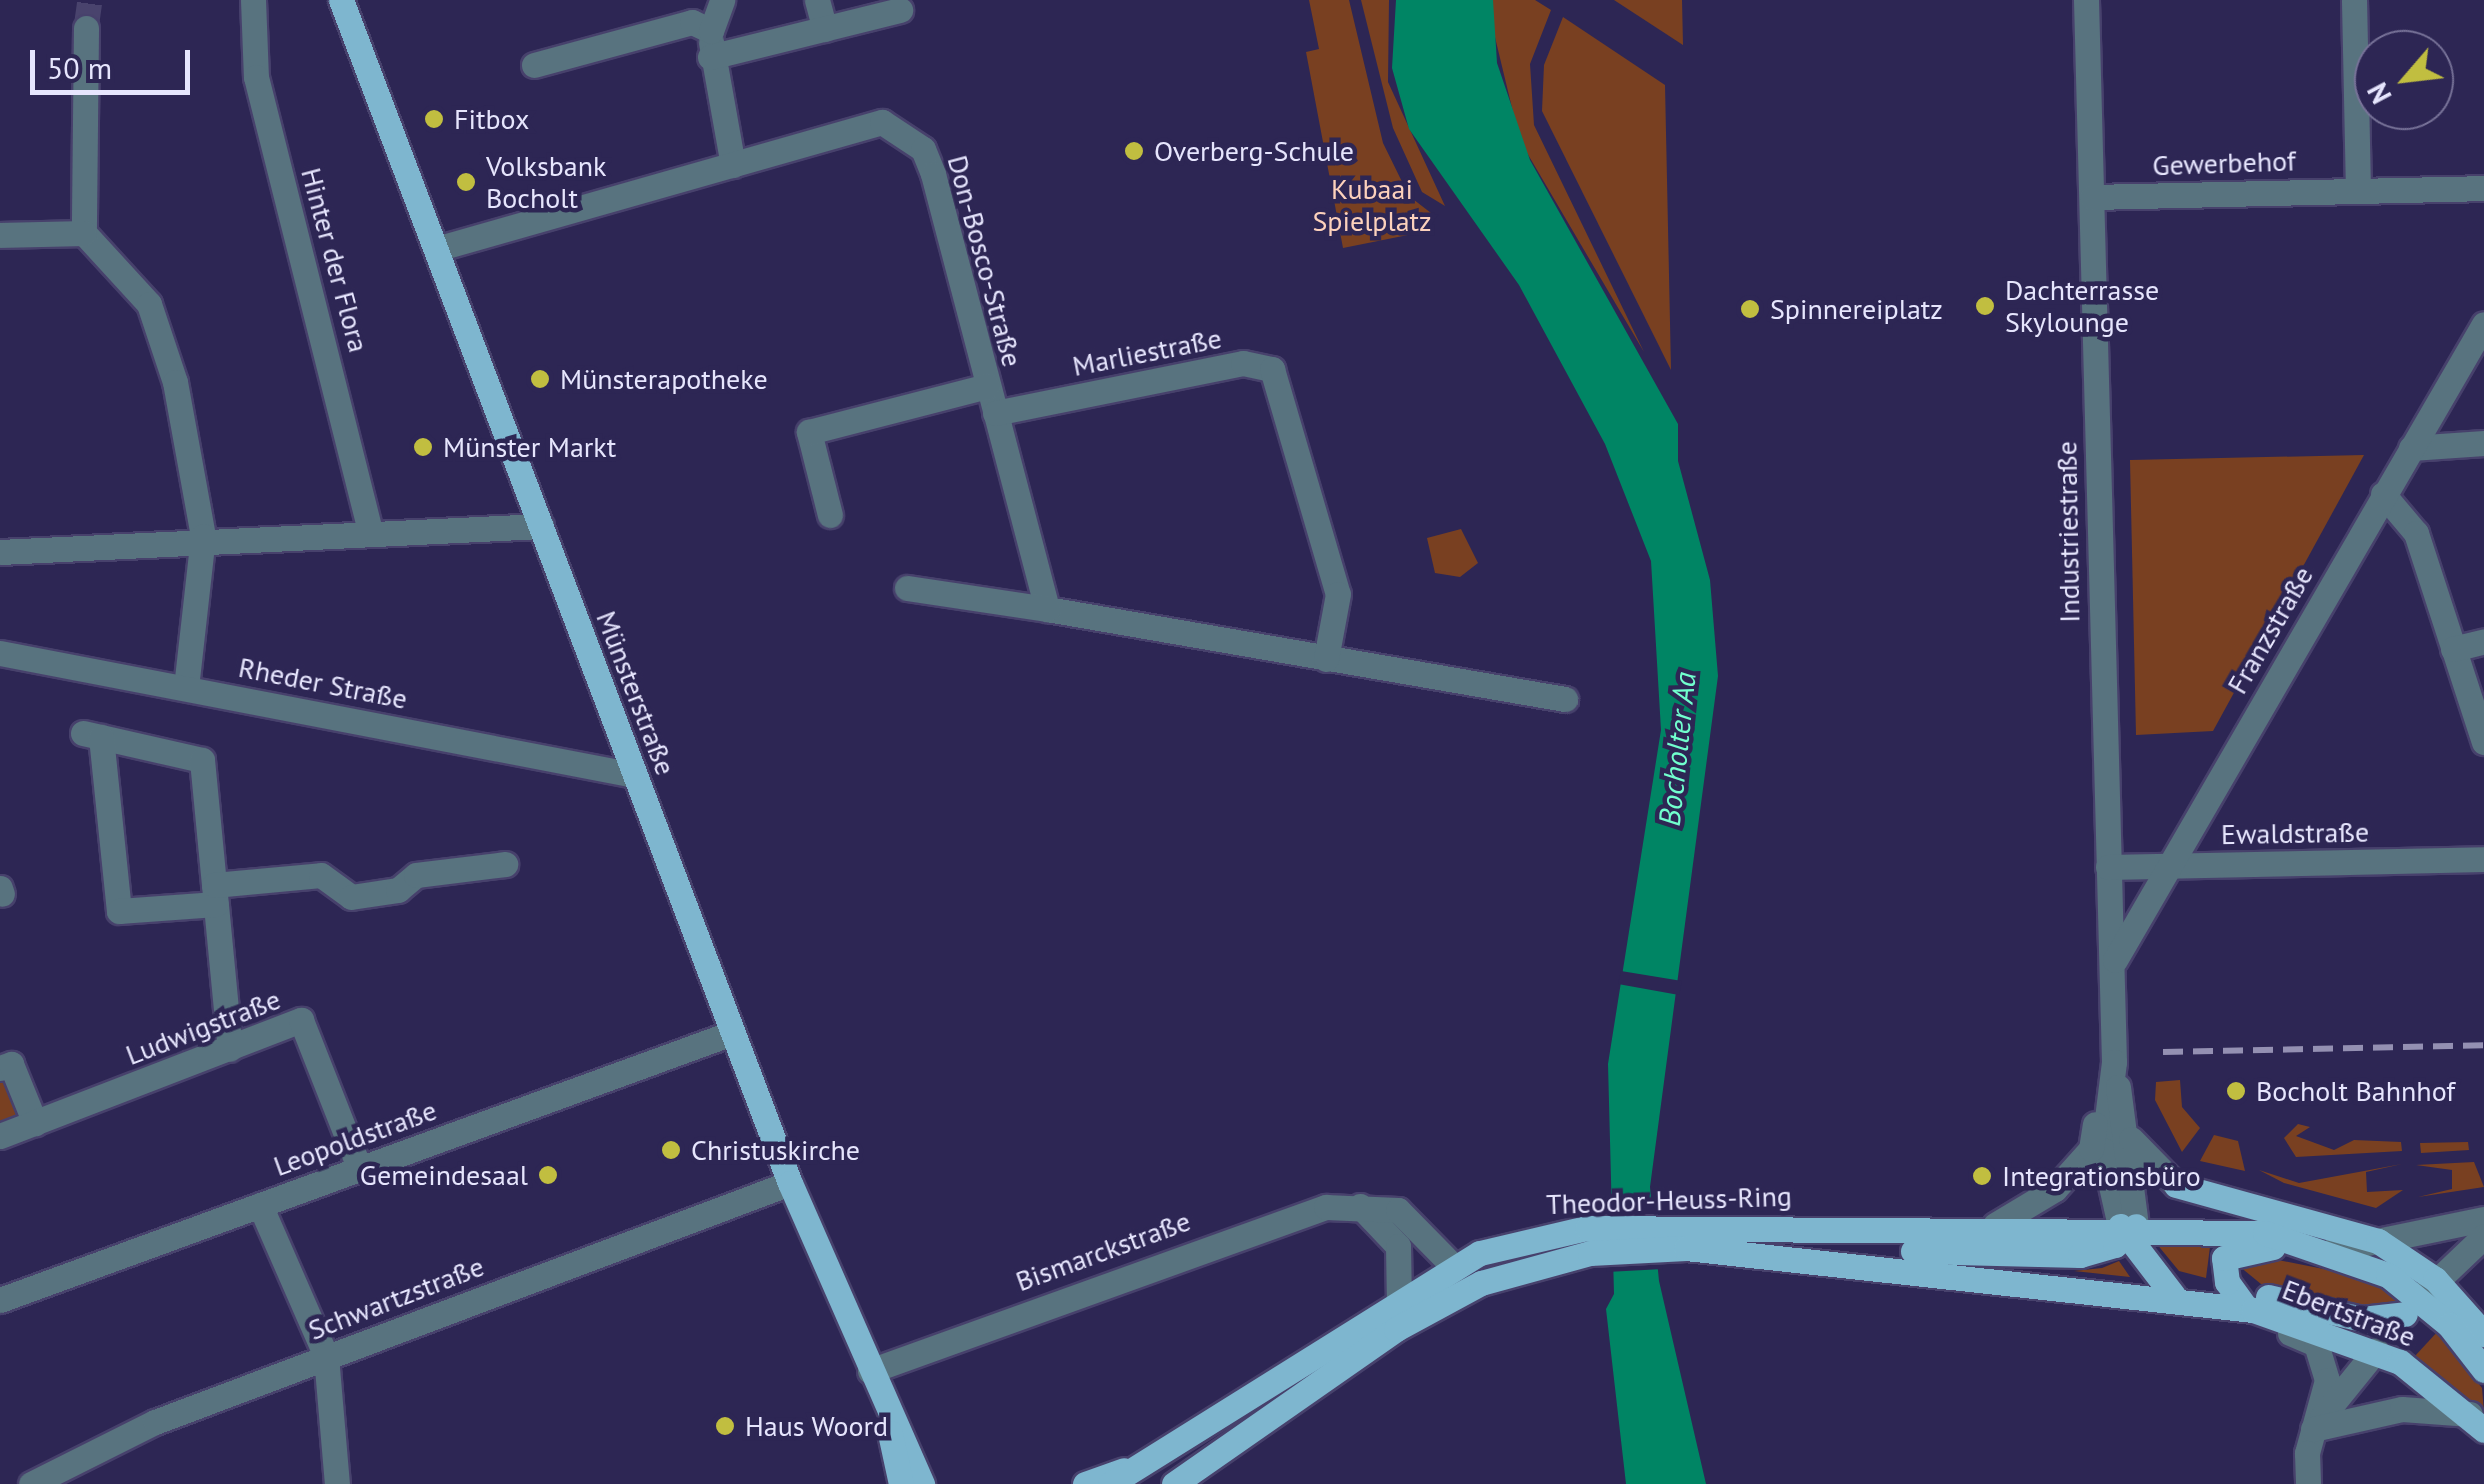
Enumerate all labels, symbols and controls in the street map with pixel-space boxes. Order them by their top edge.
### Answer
scale bar [35,30,195,92]
north arrow [2354,30,2454,130]
text: 50 m [47,48,112,87]
text: N [2358,77,2399,110]
place label: Fitbox [454,102,529,136]
marker: Fitbox [423,108,445,130]
place label: Overberg-Schule [1154,134,1354,168]
marker: Overberg-Schule [1123,140,1145,162]
street label: Gewerbehof [2152,144,2296,182]
place label: Volksbank Bocholt [486,149,606,215]
street label: Don-Bosco-Straße [941,152,1029,370]
street label: Hinter der Flora [294,164,376,356]
marker: Volksbank Bocholt [455,171,477,193]
park label: Kubaai Spielplatz [1312,172,1432,238]
place label: Dachterrasse Skylounge [2005,273,2159,339]
place label: Spinnereiplatz [1770,292,1943,326]
marker: Dachterrasse Skylounge [1974,295,1996,317]
marker: Spinnereiplatz [1739,298,1761,320]
street label: Marliestraße [1070,321,1224,383]
place label: Münsterapotheke [560,362,768,396]
marker: Münsterapotheke [529,368,551,390]
place label: Münster Markt [443,430,616,464]
marker: Münster Markt [412,436,434,458]
street label: Industriestraße [2050,441,2086,623]
street label: Franzstraße [2220,560,2320,700]
street label: Münsterstraße [589,606,683,780]
street label: Rheder Straße [236,650,410,716]
water label: Bocholter Aa [1651,670,1703,828]
street label: Ewaldstraße [2221,815,2369,851]
street label: Ludwigstraße [121,982,285,1072]
place label: Bocholt Bahnhof [2256,1074,2455,1108]
marker: Bocholt Bahnhof [2225,1080,2247,1102]
street label: Leopoldstraße [269,1093,441,1183]
place label: Christuskirche [691,1133,860,1167]
marker: Christuskirche [660,1139,682,1161]
place label: Gemeindesaal [360,1158,528,1192]
place label: Integrationsbüro [2002,1159,2201,1193]
marker: Gemeindesaal [537,1164,559,1186]
marker: Integrationsbüro [1971,1165,1993,1187]
street label: Theodor-Heuss-Ring [1546,1179,1792,1221]
street label: Bismarckstraße [1011,1204,1195,1298]
street label: Schwartzstraße [304,1249,488,1347]
street label: Ebertstraße [2278,1272,2420,1354]
place label: Haus Woord [745,1409,889,1443]
marker: Haus Woord [714,1415,736,1437]

